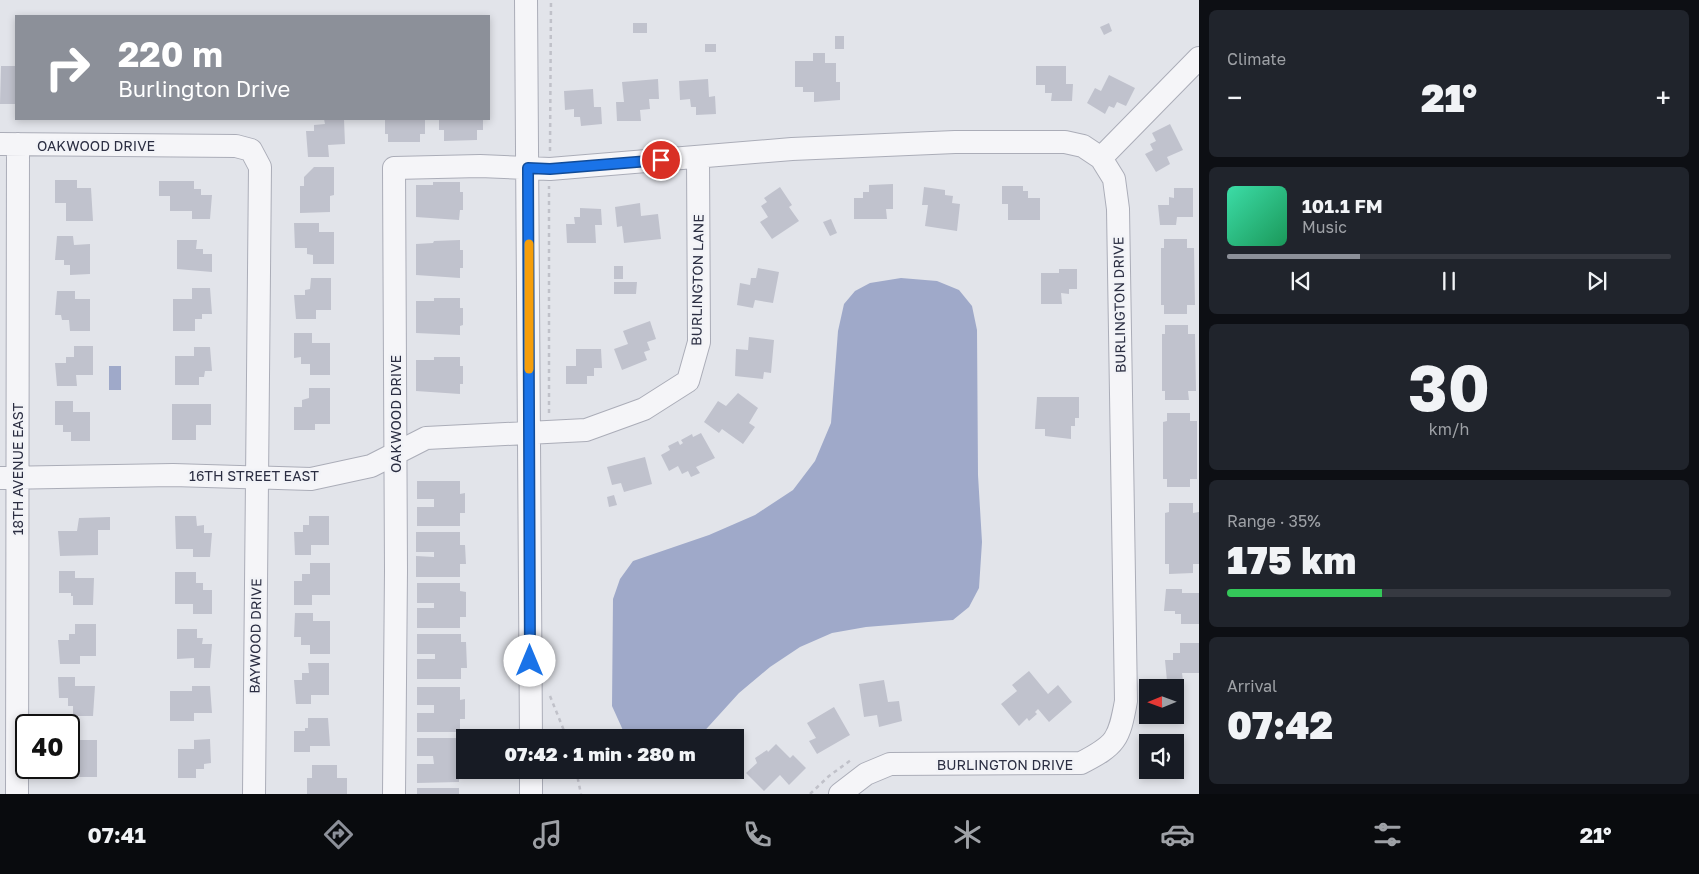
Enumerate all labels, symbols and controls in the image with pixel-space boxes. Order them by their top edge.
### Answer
text: 220 m [118,33,223,75]
icon: right [35,35,100,100]
text: Climate [1227,49,1286,69]
text: Burlington Drive [118,75,290,102]
text: 21° [1421,75,1477,120]
text: − [1227,81,1242,114]
text: + [1656,81,1671,114]
street label: OAKWOOD DRIVE [37,137,155,154]
pin [640,139,682,181]
icon: arrive [647,146,675,174]
text: 101.1 FM [1302,194,1383,217]
street label: BURLINGTON LANE [687,214,707,346]
text: Music [1302,217,1347,237]
street label: BURLINGTON DRIVE [1109,237,1129,373]
icon: previous [1287,267,1315,295]
icon: pause [1435,267,1463,295]
icon: next [1583,267,1611,295]
text: 30 [1408,347,1490,425]
street label: OAKWOOD DRIVE [387,355,404,473]
street label: 18TH AVENUE EAST [9,402,26,535]
text: km/h [1429,419,1469,439]
street label: 16TH STREET EAST [189,467,319,484]
text: Range · 35% [1227,511,1321,531]
text: 175 km [1227,537,1356,582]
street label: BAYWOOD DRIVE [245,578,265,694]
position arrow [503,634,555,686]
text: Arrival [1227,676,1277,696]
north arrow [1139,679,1184,724]
map controls [1139,679,1184,779]
text: 07:42 [1227,702,1333,747]
speed limit sign: 40 [15,714,80,779]
button: sound [1139,734,1184,779]
text: 07:42 · 1 min · 280 m [505,742,695,765]
street label: BURLINGTON DRIVE [937,756,1073,773]
icon: directions [321,817,356,852]
icon: music [530,817,565,852]
icon: phone [740,817,775,852]
icon: climate [950,817,985,852]
icon: car [1160,817,1195,852]
icon: filters [1370,817,1405,852]
text: 07:41 [87,821,146,848]
text: 21° [1580,821,1611,848]

